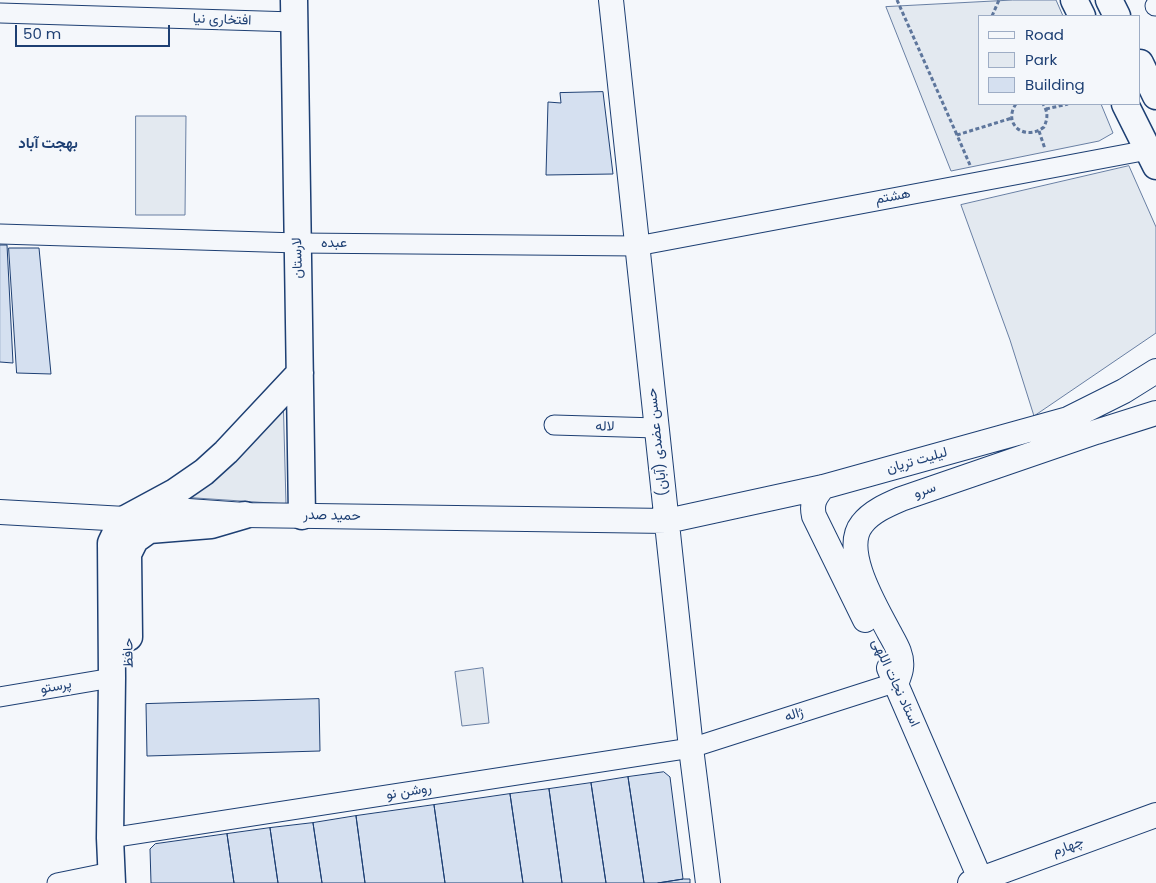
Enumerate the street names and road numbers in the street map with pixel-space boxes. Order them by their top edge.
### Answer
street label: افتخاری نیا [192,11,252,29]
street label: هشتم [874,185,912,209]
street label: عبده [321,235,347,251]
street label: لارستان [289,237,307,279]
street label: حسن عضدی (آبان) [644,387,672,497]
street label: لاله [595,418,615,436]
street label: لیلیت تریان [885,444,949,478]
street label: سرو [912,479,938,503]
street label: حمید صدر [303,507,361,525]
street label: استاد نجات اللهی [867,636,923,730]
street label: حافظ [120,638,138,668]
street label: پرستو [39,676,73,698]
street label: ژاله [782,704,806,726]
street label: روشن نو [385,780,433,804]
street label: چهارم [1050,834,1086,860]

